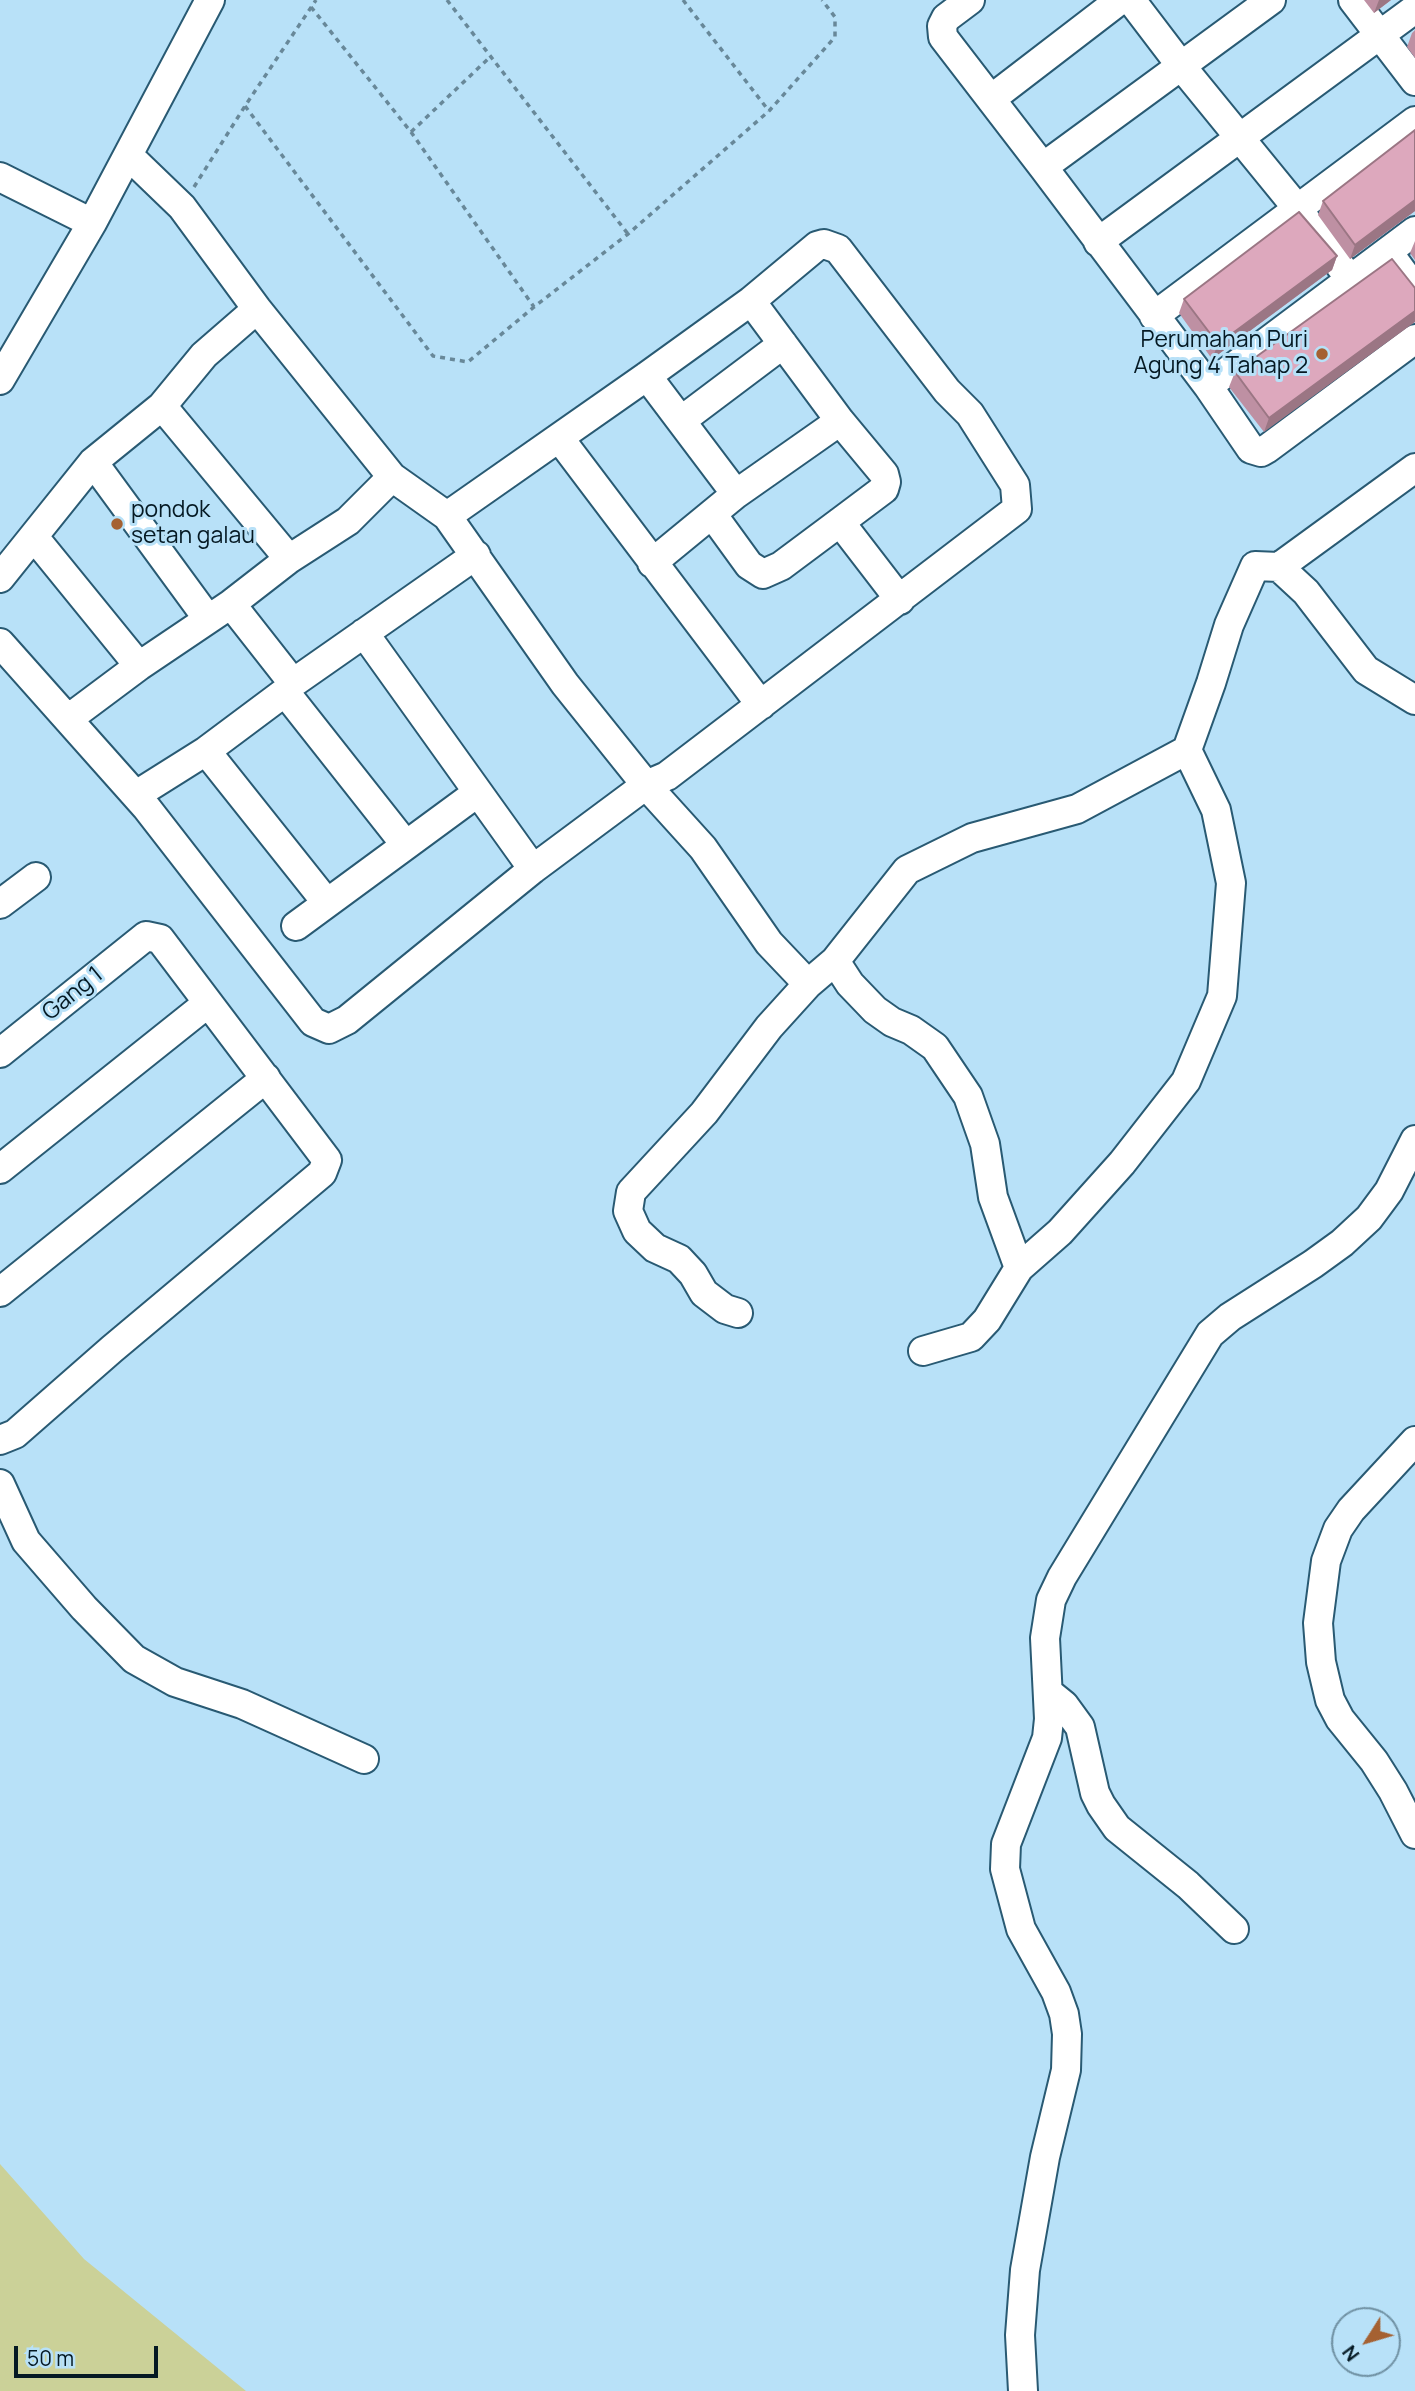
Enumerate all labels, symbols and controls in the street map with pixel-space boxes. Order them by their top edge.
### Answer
place label: Perumahan Puri Agung 4 Tahap 2 [1133,327,1308,381]
marker: Perumahan Puri Agung 4 Tahap 2 [1314,346,1330,362]
place label: pondok setan galau [131,497,255,551]
marker: pondok setan galau [109,516,125,532]
street label: Gang 1 [37,961,109,1027]
north arrow [1331,2307,1401,2377]
scale bar [18,2332,161,2376]
text: N [1336,2340,1365,2367]
text: 50 m [27,2344,74,2372]

